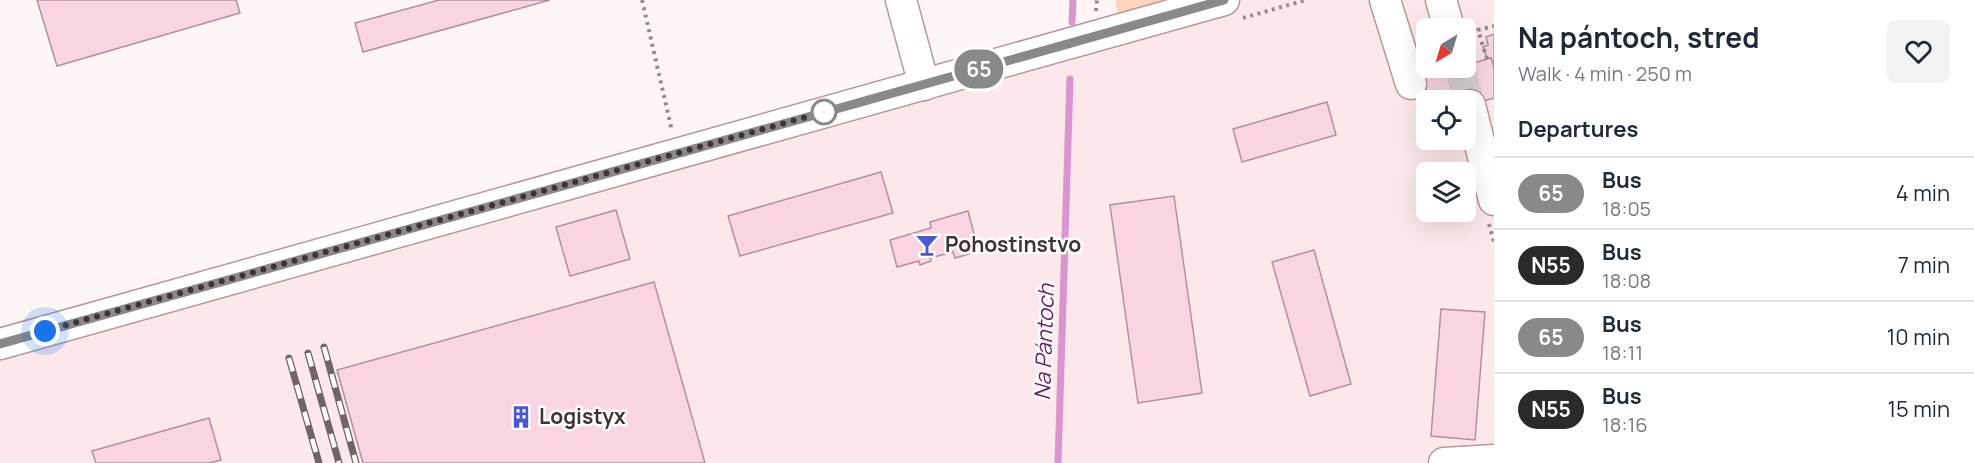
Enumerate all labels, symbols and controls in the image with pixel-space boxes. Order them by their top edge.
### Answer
north arrow [1416,18,1476,78]
map controls [1416,18,1476,222]
text: Na pántoch, stred [1518,18,1759,56]
button: heart [1887,20,1950,83]
line badge: 65 [952,50,1006,88]
text: 65 [966,55,992,83]
text: Walk · 4 min · 250 m [1518,60,1692,87]
button: locate [1416,90,1476,150]
unlabelled marker [811,99,837,125]
text: Departures [1518,114,1638,144]
button: layers [1416,162,1476,222]
text: Bus [1602,165,1642,195]
text: 4 min [1896,178,1950,208]
text: 65 [1538,179,1564,207]
text: 18:05 [1602,195,1651,222]
place label: Pohostinstvo [945,230,1081,258]
bar icon: Pohostinstvo [914,232,940,258]
text: Bus [1602,237,1642,267]
text: 7 min [1898,250,1950,280]
text: N55 [1531,251,1571,279]
text: 18:08 [1602,267,1651,294]
water label: Na Pántoch [1027,282,1061,401]
text: Bus [1602,309,1642,339]
your location [30,316,60,346]
text: 10 min [1887,322,1950,352]
text: 65 [1538,323,1564,351]
text: 18:11 [1602,339,1643,366]
text: Bus [1602,381,1642,411]
text: 15 min [1887,394,1950,424]
text: N55 [1531,395,1571,423]
place label: Logistyx [539,402,626,430]
building icon: Logistyx [508,404,534,430]
text: 18:16 [1602,411,1648,438]

